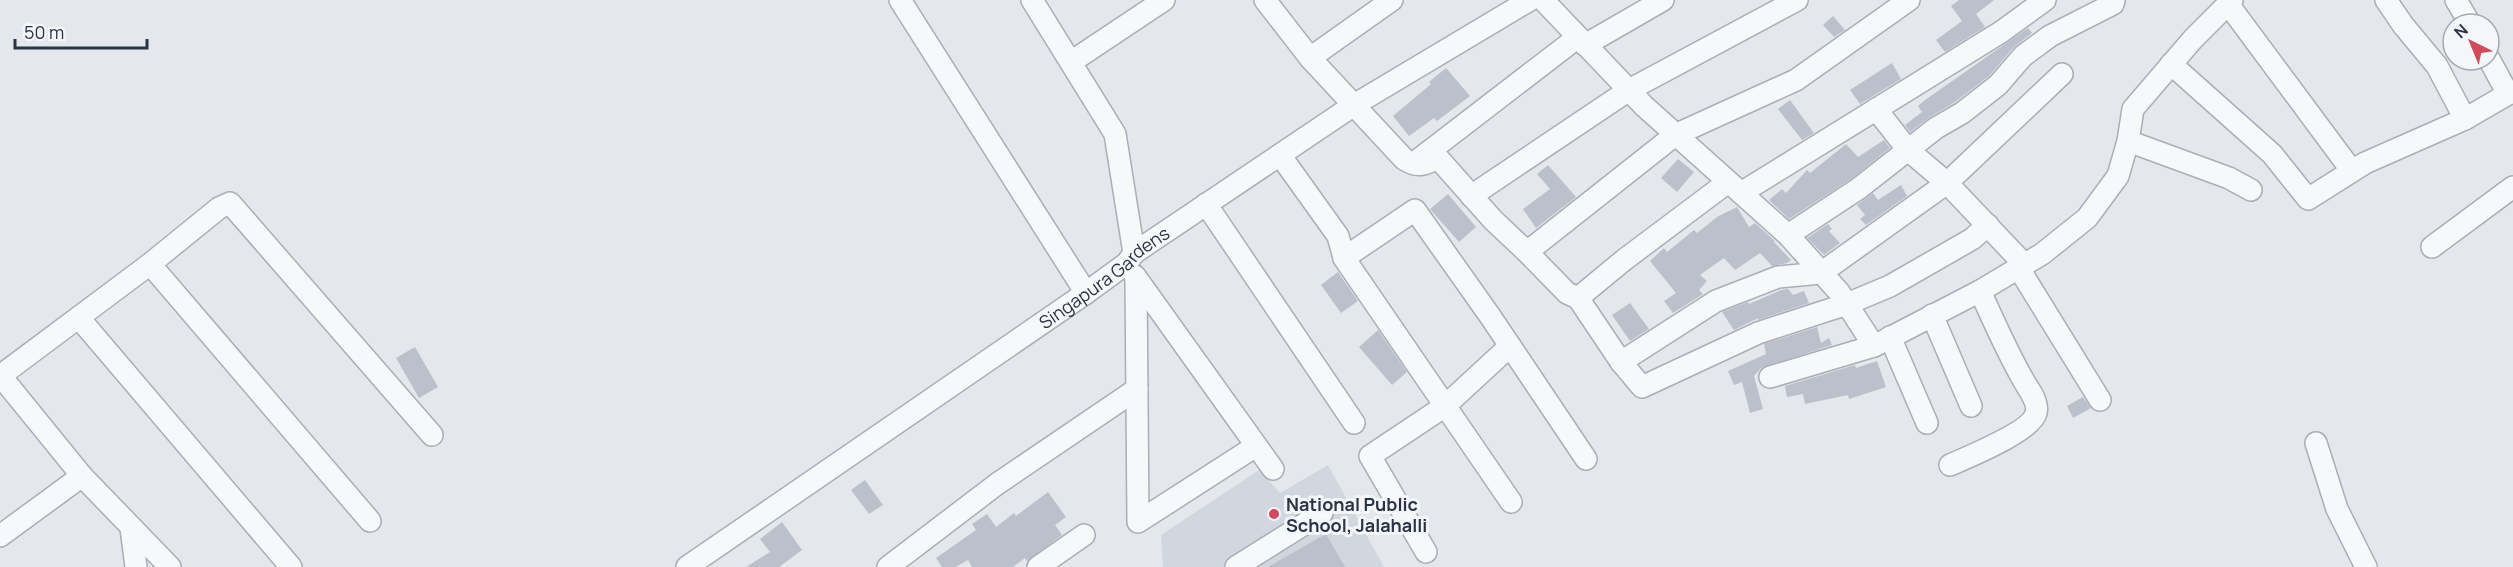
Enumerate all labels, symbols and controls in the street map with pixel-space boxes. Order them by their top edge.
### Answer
scale bar [15,12,147,50]
north arrow [2441,12,2501,72]
text: N [2449,19,2472,43]
text: 50 m [24,20,64,44]
street label: Singapura Gardens [1034,221,1174,334]
place label: National Public School, Jalahalli [1286,492,1427,537]
marker: National Public School, Jalahalli [1267,507,1281,521]

